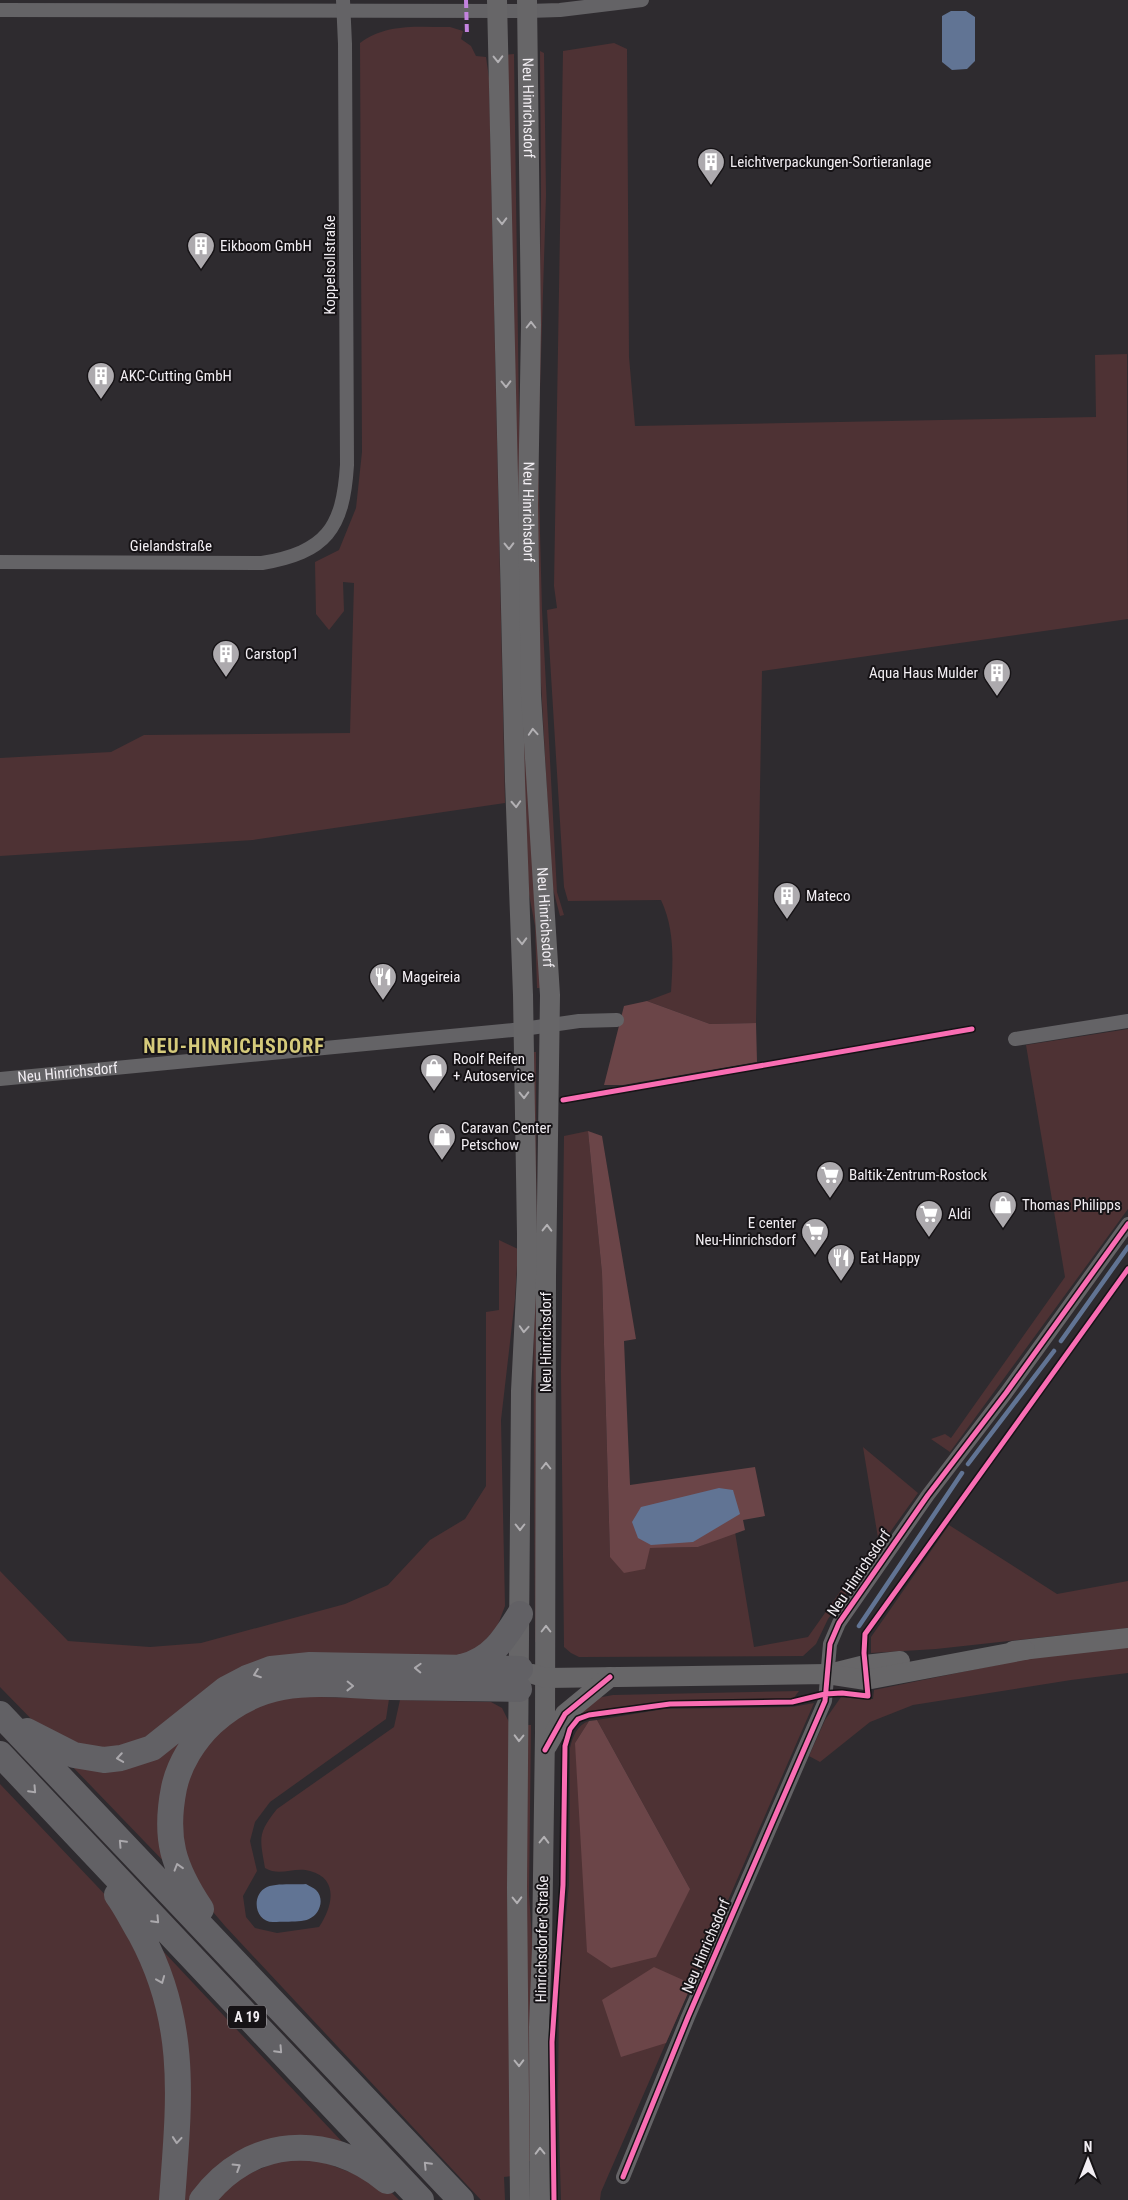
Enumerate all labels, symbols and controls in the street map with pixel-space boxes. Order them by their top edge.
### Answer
one-way arrow [493,56,503,63]
street label: Neu Hinrichsdorf [519,58,538,159]
building icon: Leichtverpackungen-Sortieranlage [696,147,726,186]
place label: Leichtverpackungen-Sortieranlage [730,153,931,171]
street label: Koppelsollstraße [321,215,339,315]
one-way arrow [497,218,507,225]
building icon: Eikboom GmbH [186,231,216,270]
place label: Eikboom GmbH [220,237,312,255]
one-way arrow [526,320,536,328]
building icon: AKC-Cutting GmbH [86,361,116,400]
place label: AKC-Cutting GmbH [120,367,232,385]
one-way arrow [500,380,511,388]
street label: Neu Hinrichsdorf [519,462,538,563]
street label: Gielandstraße [130,537,212,555]
one-way arrow [504,542,515,550]
building icon: Carstop1 [211,639,241,678]
place label: Carstop1 [245,645,299,663]
building icon: Aqua Haus Mulder [982,658,1012,697]
place label: Aqua Haus Mulder [869,664,978,682]
one-way arrow [528,728,539,736]
one-way arrow [511,800,522,808]
street label: Neu Hinrichsdorf [533,867,557,968]
building icon: Mateco [772,881,802,920]
place label: Mateco [806,887,850,905]
one-way arrow [517,938,527,945]
restaurant icon: Mageireia [368,962,398,1001]
place label: Mageireia [402,968,460,986]
district label: NEU-HINRICHSDORF [143,1034,325,1058]
place label: Roolf Reifen + Autoservice [453,1050,534,1085]
shop icon: Roolf Reifen + Autoservice [419,1053,449,1092]
street label: Neu Hinrichsdorf [17,1059,119,1086]
one-way arrow [519,1091,530,1099]
place label: Caravan Center Petschow [461,1119,552,1154]
shop icon: Caravan Center Petschow [427,1122,457,1161]
supermarket icon: Baltik-Zentrum-Rostock [815,1160,845,1199]
place label: Baltik-Zentrum-Rostock [849,1166,988,1184]
shop icon: Thomas Philipps [988,1190,1018,1229]
place label: Thomas Philipps [1022,1196,1121,1214]
supermarket icon: Aldi [914,1199,944,1238]
place label: Aldi [948,1205,971,1223]
place label: E center Neu-Hinrichsdorf [695,1214,796,1249]
supermarket icon: E center Neu-Hinrichsdorf [800,1217,830,1256]
one-way arrow [542,1224,552,1232]
restaurant icon: Eat Happy [826,1243,856,1282]
place label: Eat Happy [860,1249,920,1267]
street label: Neu Hinrichsdorf [537,1292,555,1392]
one-way arrow [518,1326,529,1334]
one-way arrow [541,1462,551,1470]
one-way arrow [515,1524,525,1531]
street label: Neu Hinrichsdorf [823,1526,895,1620]
one-way arrow [541,1625,551,1632]
one-way arrow [414,1662,422,1673]
one-way arrow [253,1668,262,1678]
one-way arrow [346,1681,354,1691]
one-way arrow [514,1734,524,1742]
one-way arrow [116,1752,125,1762]
one-way arrow [27,1784,36,1793]
one-way arrow [539,1836,549,1844]
one-way arrow [119,1840,128,1849]
one-way arrow [173,1864,183,1872]
street label: Hinrichsdorfer Straße [532,1875,552,2003]
street label: Neu Hinrichsdorf [678,1896,734,1996]
one-way arrow [512,1897,522,1905]
one-way arrow [150,1914,159,1923]
one-way arrow [155,1975,165,1983]
road number: A 19 [228,2005,266,2028]
one-way arrow [273,2045,282,2054]
one-way arrow [514,2060,524,2067]
north arrow [1063,2135,1113,2185]
one-way arrow [171,2136,182,2144]
text: N [1084,2139,1092,2155]
one-way arrow [534,2147,545,2155]
one-way arrow [424,2161,433,2170]
one-way arrow [232,2163,241,2173]

